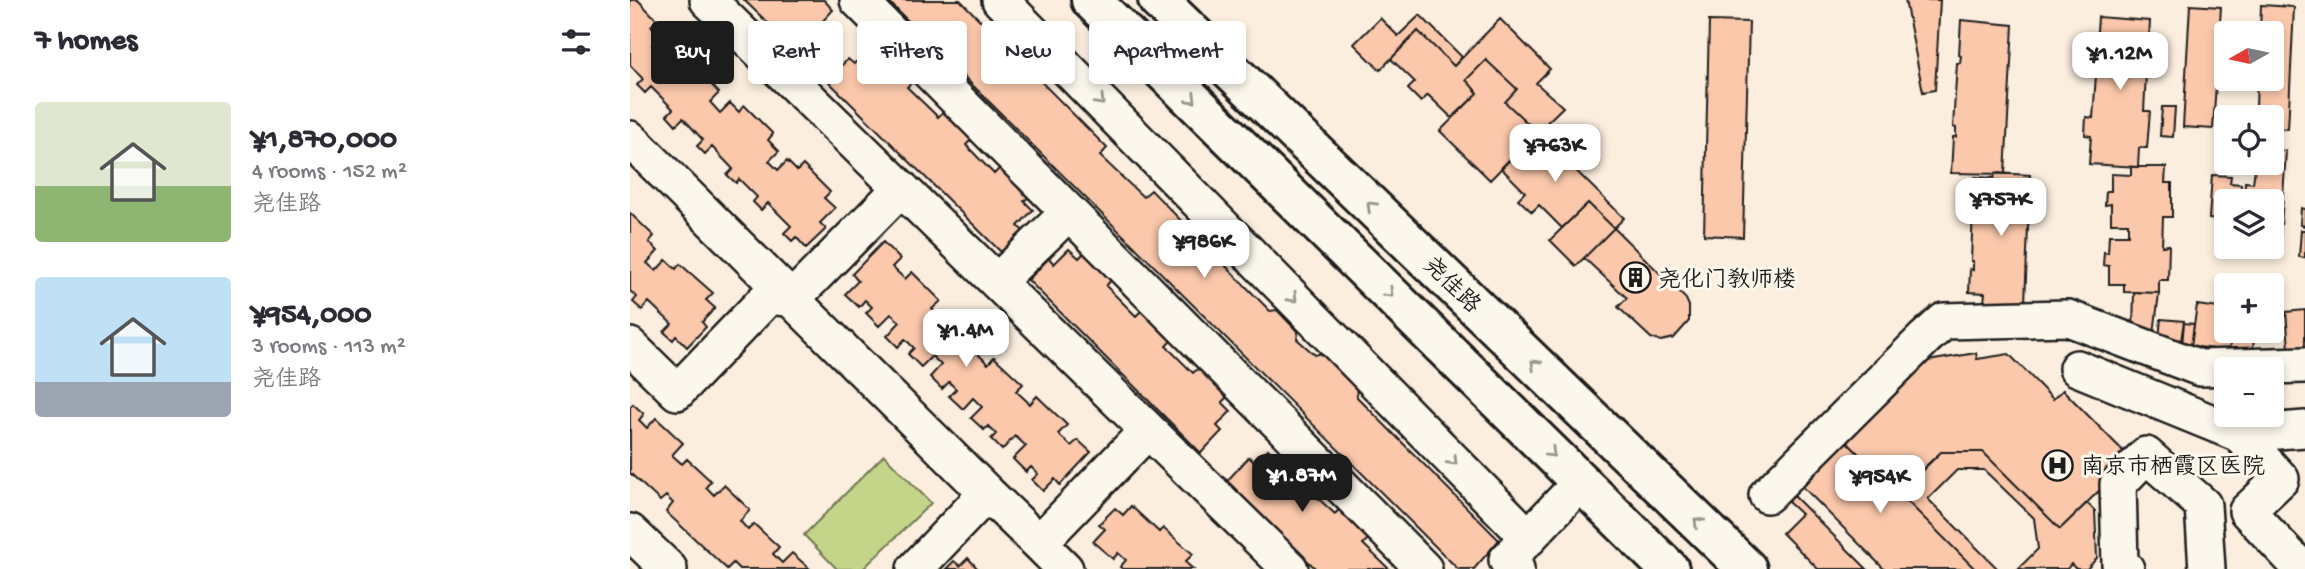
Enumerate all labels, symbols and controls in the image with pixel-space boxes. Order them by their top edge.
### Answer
chip: Buy [651,21,734,84]
chip: Rent [748,21,843,84]
chip: Filters [857,21,967,84]
chip: New [981,21,1075,84]
chip: Apartment [1089,21,1246,84]
north arrow [2214,21,2284,91]
map controls [2214,21,2284,427]
icon: filters [557,23,595,61]
text: 7 homes [35,25,137,60]
pin: ¥1.12M [2063,32,2177,92]
text: ¥1.12M [2088,41,2152,68]
one-way arrow [1184,90,1197,103]
one-way arrow [1091,93,1104,106]
button: locate [2214,105,2284,175]
text: ¥1,870,000 [252,124,397,159]
pin: ¥763K [1506,124,1604,184]
icon: home [91,130,175,214]
text: ¥763K [1526,133,1584,160]
text: 4 rooms · 152 m² [252,159,407,186]
pin: ¥757K [1952,178,2050,238]
text: ¥757K [1971,187,2031,214]
button: layers [2214,189,2284,259]
text: 尧佳路 [252,192,321,219]
one-way arrow [1366,201,1379,214]
pin: ¥986K [1155,220,1253,280]
text: ¥986K [1174,229,1234,256]
street label: 尧佳路 [1416,252,1485,320]
building icon: 尧化门教师楼 [1618,261,1652,295]
place label: 尧化门教师楼 [1658,267,1796,295]
button: + [2214,273,2284,343]
one-way arrow [1381,285,1393,297]
one-way arrow [1285,290,1298,303]
text: ¥954,000 [252,299,371,334]
icon: home [91,305,175,389]
pin: ¥1.4M [917,310,1015,369]
text: ¥1.4M [939,318,993,345]
text: 3 rooms · 113 m² [252,334,406,361]
button: − [2214,357,2284,427]
one-way arrow [1530,359,1543,372]
text: 尧佳路 [252,367,321,394]
one-way arrow [1543,444,1556,457]
hospital icon: 南京市栖霞区医院 [2041,448,2075,482]
one-way arrow [1444,453,1457,466]
pin: ¥1.87M [1245,454,1359,514]
place label: 南京市栖霞区医院 [2081,454,2265,482]
pin: ¥954K [1831,456,1929,515]
text: ¥1.87M [1268,463,1336,490]
text: ¥954K [1851,464,1909,491]
one-way arrow [1694,517,1707,530]

